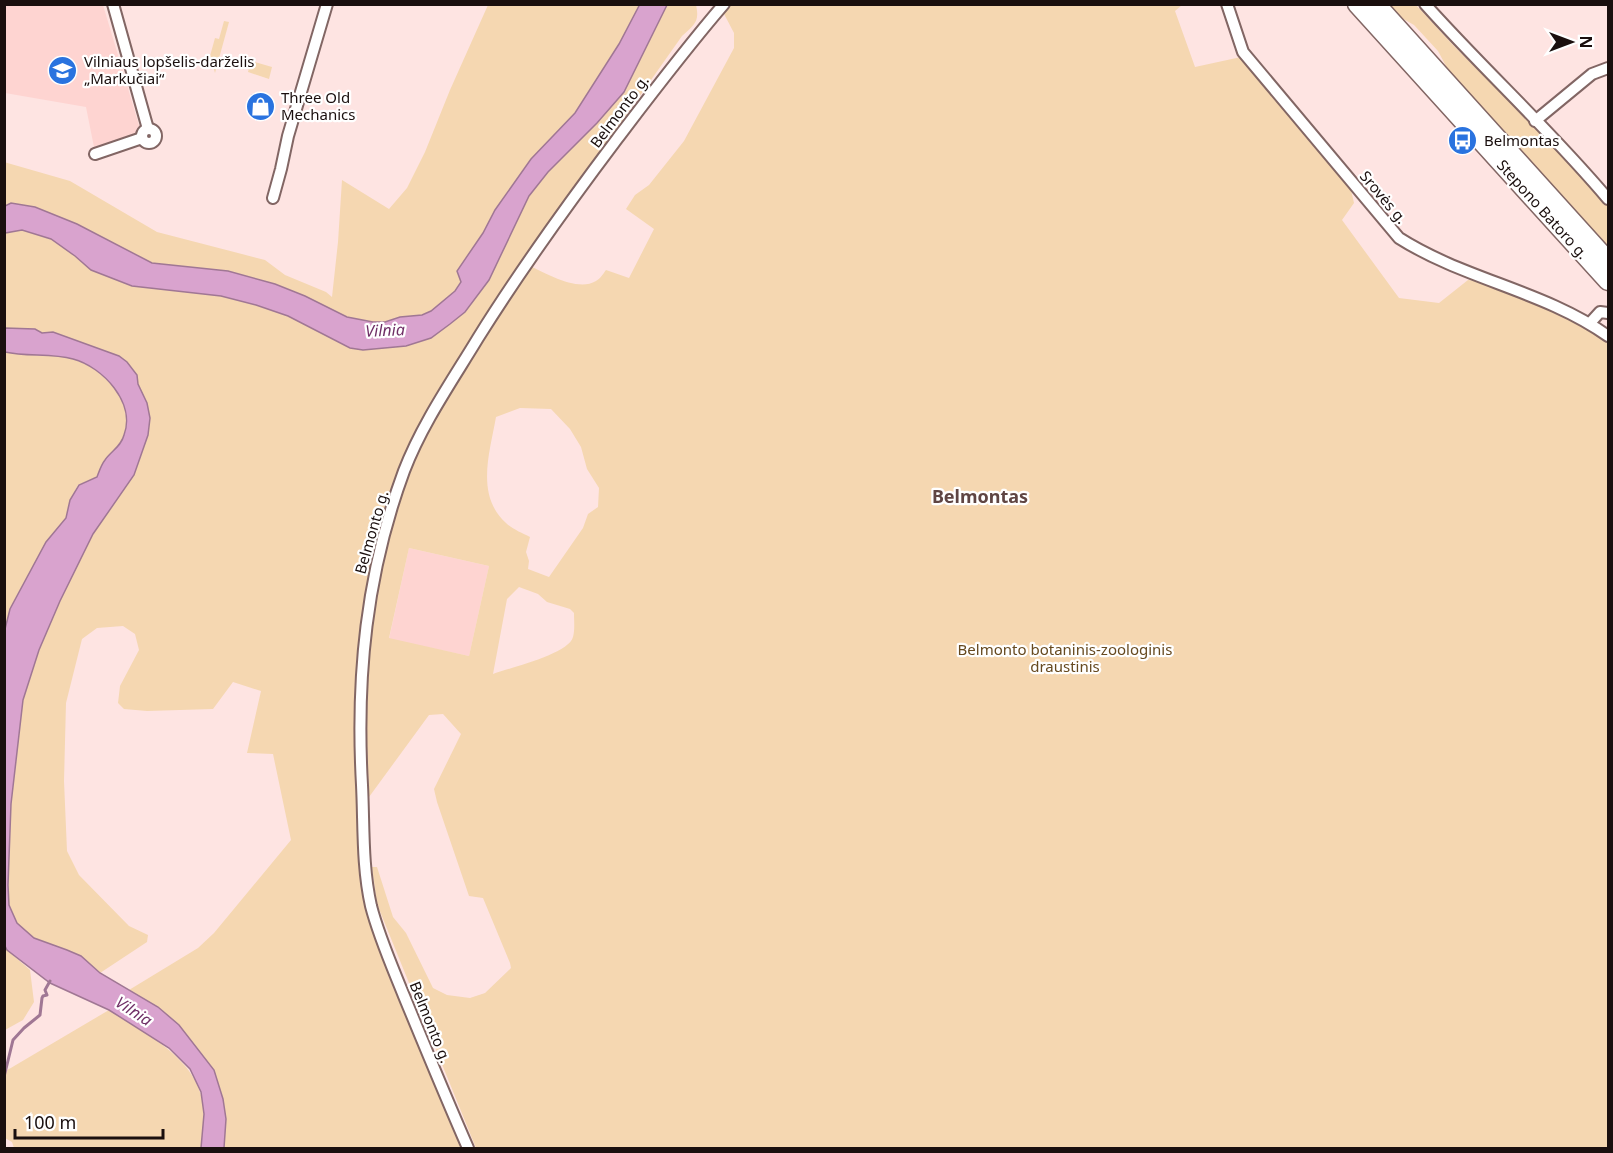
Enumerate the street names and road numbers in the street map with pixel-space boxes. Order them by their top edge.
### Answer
street label: Belmonto g. [585,71,653,151]
street label: Stepono Batoro g. [1493,155,1593,263]
street label: Srovės g. [1356,166,1412,228]
street label: Belmonto g. [350,488,392,576]
street label: Belmonto g. [406,978,456,1066]

